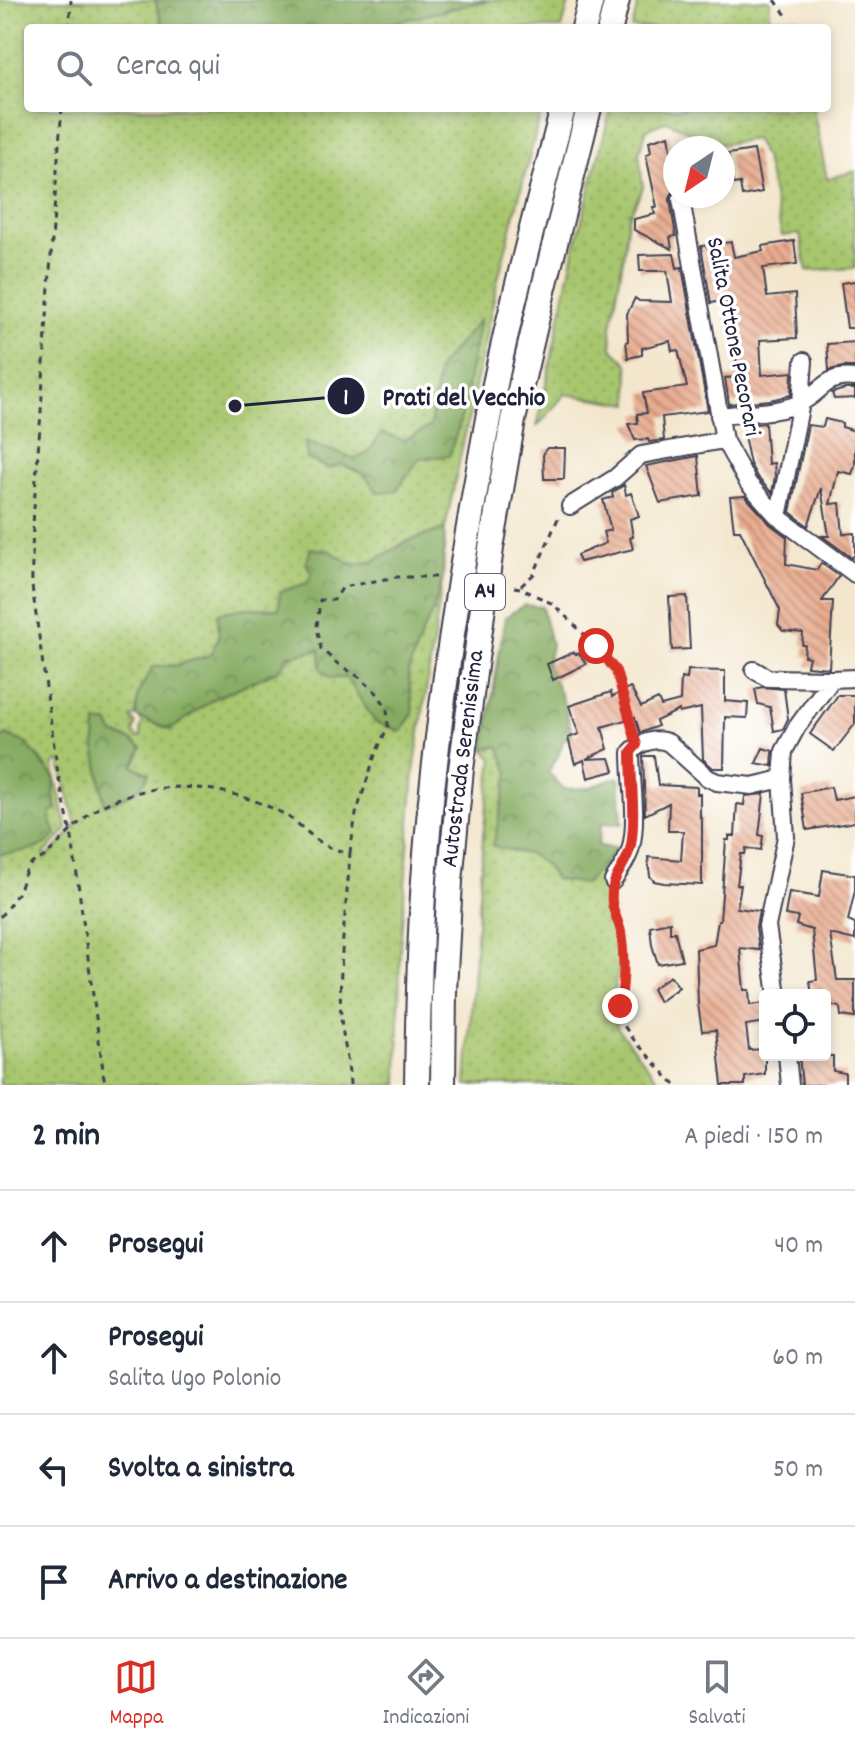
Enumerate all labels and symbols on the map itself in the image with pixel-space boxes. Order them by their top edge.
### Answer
north arrow [663,136,735,208]
street label: Salita Ottone Pecorari [696,235,768,439]
callout: Prati del Vecchio [326,371,561,421]
text: Prati del Vecchio [383,381,546,418]
text: 1 [343,382,349,416]
road number: A4 [465,574,505,610]
route start [578,628,614,664]
street label: Autostrada Serenissima [434,648,494,870]
route end [602,988,638,1024]

